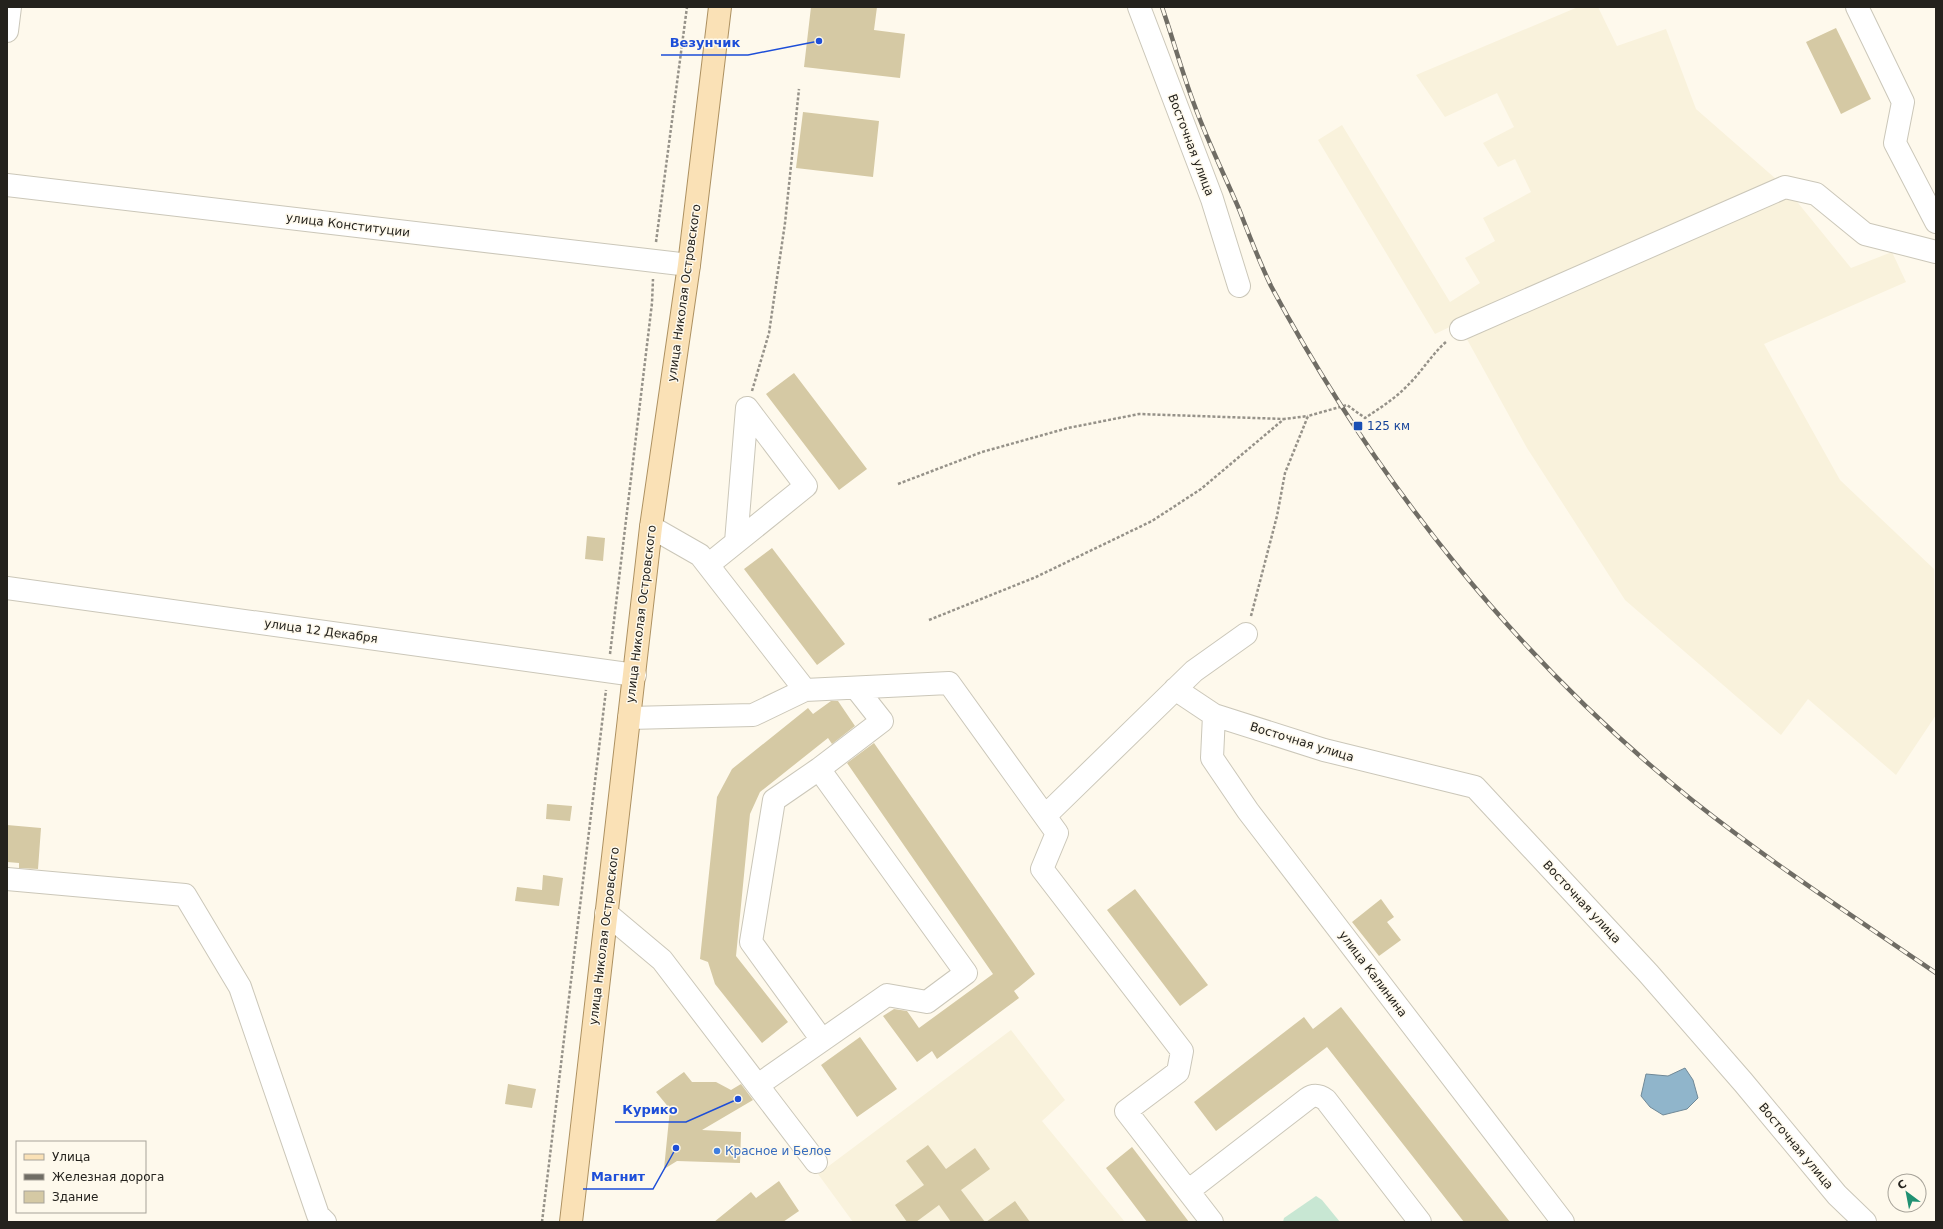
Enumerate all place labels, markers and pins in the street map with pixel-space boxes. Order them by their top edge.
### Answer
callout: Везунчик [661,30,748,55]
place label: 125 км [1367,419,1410,433]
marker: 125 км [1352,420,1364,432]
callout: Курико [615,1097,686,1122]
place label: Красное и Белое [725,1144,831,1158]
marker: Красное и Белое [712,1146,722,1156]
callout: Магнит [583,1164,653,1189]

